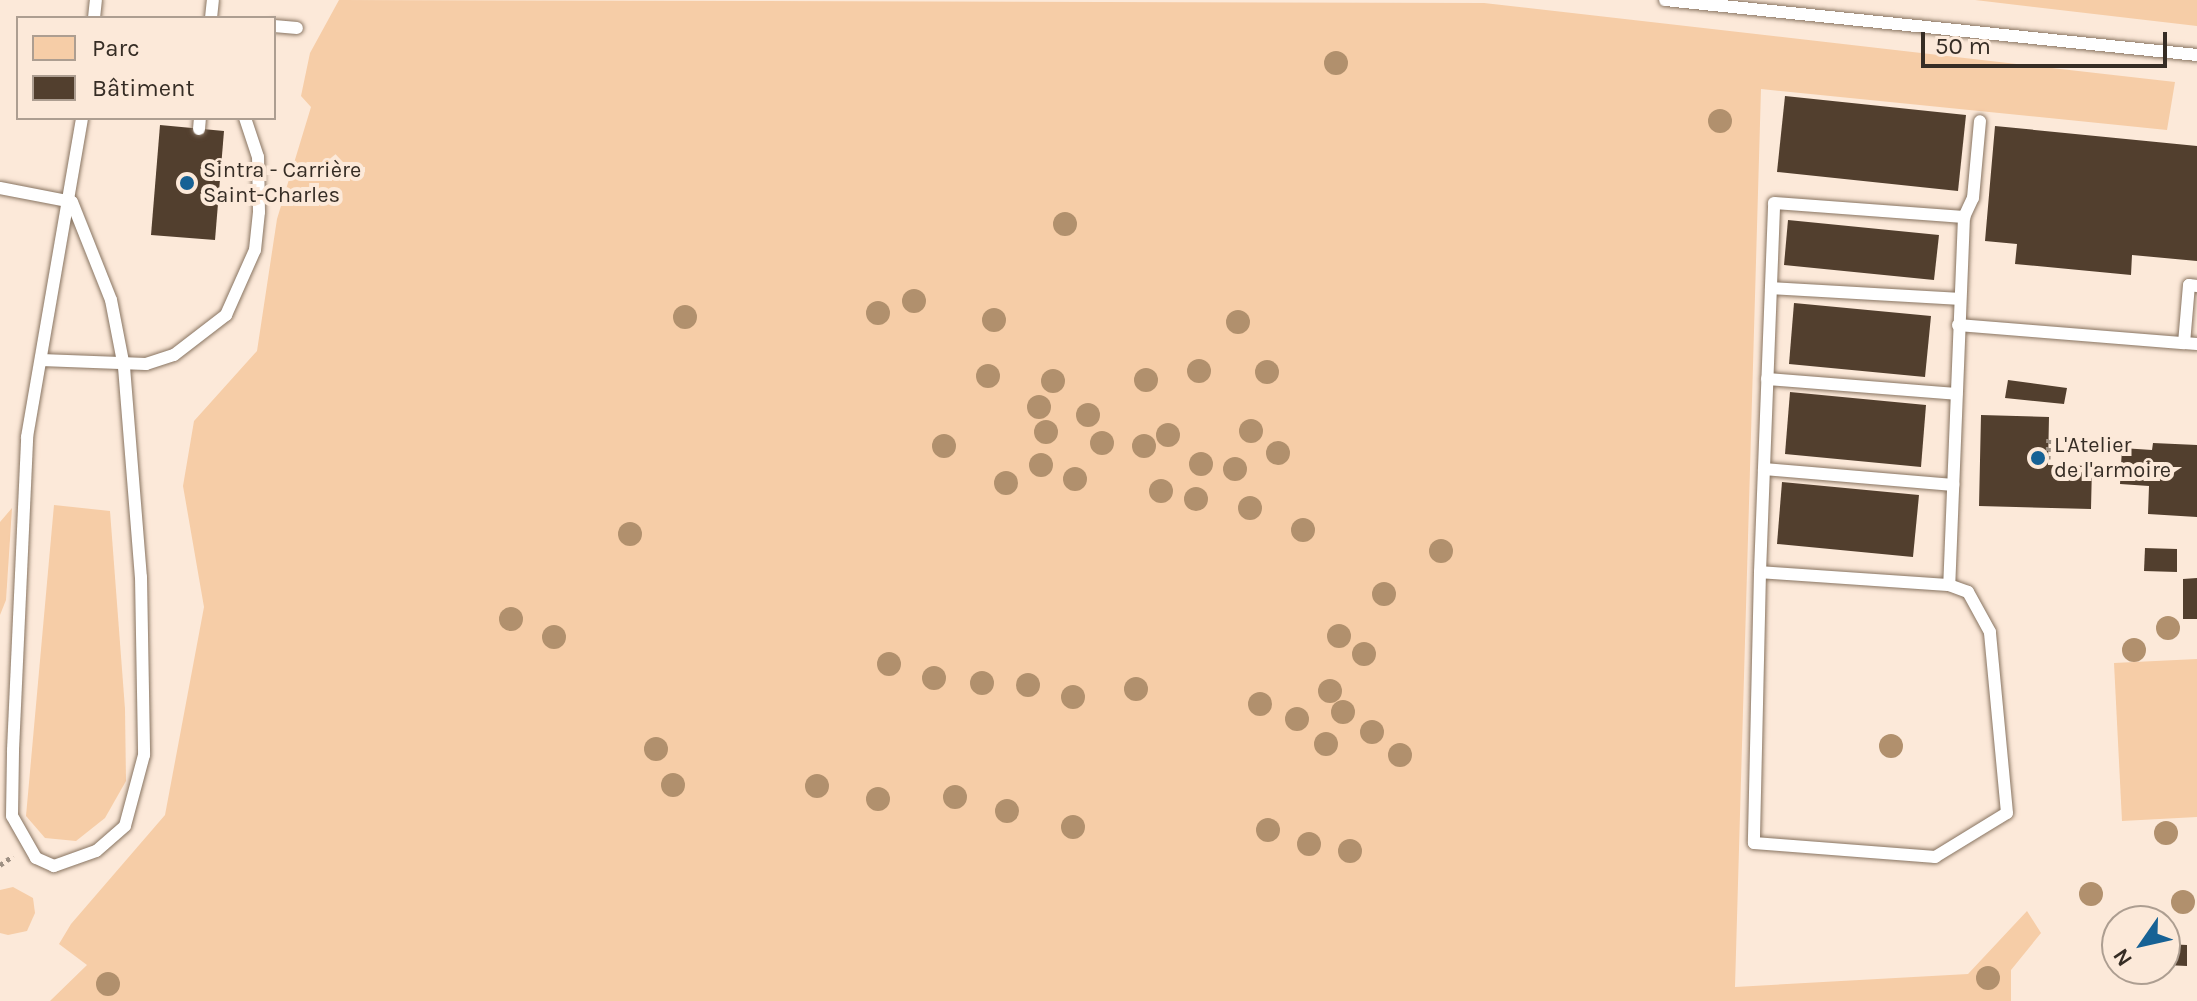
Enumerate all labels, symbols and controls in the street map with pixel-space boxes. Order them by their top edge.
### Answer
legend [16,16,276,120]
scale bar [1925,16,2171,66]
text: 50 m [1935,32,1991,60]
text: Parc [92,34,140,62]
text: Bâtiment [92,74,195,102]
place label: Sintra - Carrière Saint-Charles [203,157,361,208]
marker: Sintra - Carrière Saint-Charles [178,174,196,192]
place label: L'Atelier de l'armoire [2054,432,2171,484]
marker: L'Atelier de l'armoire [2029,449,2047,467]
north arrow [2101,905,2181,985]
text: N [2108,943,2138,971]

